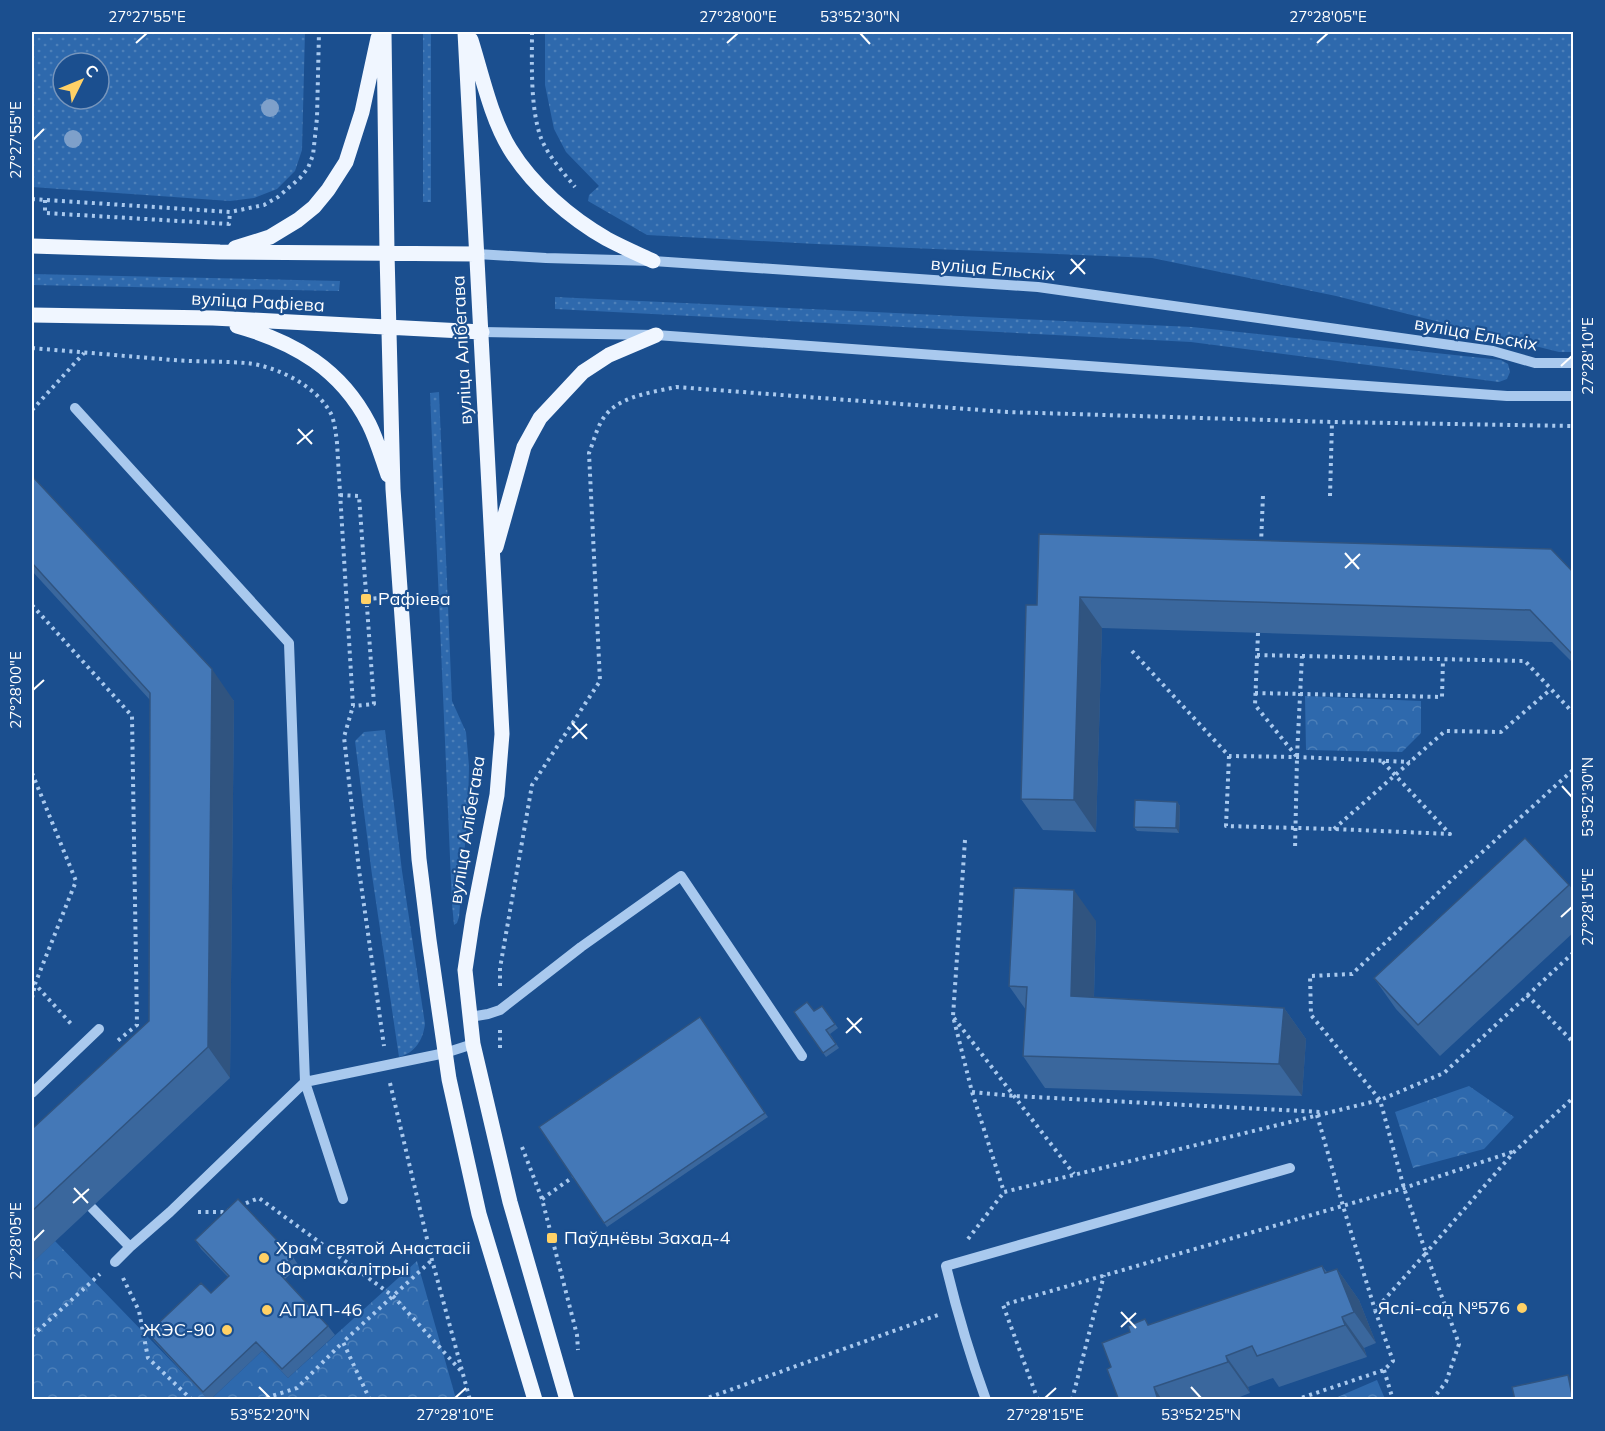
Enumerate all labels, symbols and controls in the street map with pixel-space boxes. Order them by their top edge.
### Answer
text: 27°27'55"E [108,7,186,26]
text: 27°28'00"E [699,7,777,26]
text: 53°52'30"N [820,7,900,26]
text: 27°28'05"E [1289,7,1367,26]
north arrow [51,51,111,111]
text: С [81,60,103,82]
text: 27°27'55"E [6,101,25,179]
street label: вуліца Ельскіх [930,252,1057,285]
street label: вуліца Алібегава [446,275,477,425]
street label: вуліца Рафіева [191,287,325,316]
street label: вуліца Ельскіх [1413,311,1540,356]
text: 27°28'10"E [1578,317,1597,395]
place label: Рафіева [378,587,451,610]
marker: Рафіева [359,592,373,606]
text: 27°28'00"E [6,651,25,729]
street label: вуліца Алібегава [443,754,490,906]
text: 53°52'30"N [1578,757,1597,837]
text: 27°28'15"E [1578,868,1597,946]
text: 27°28'05"E [6,1202,25,1280]
place label: Паўднёвы Захад-4 [564,1226,731,1249]
marker: Паўднёвы Захад-4 [545,1231,559,1245]
place label: Храм святой Анастасіі Фармакалітрыі [276,1236,471,1280]
marker: Храм святой Анастасіі Фармакалітрыі [257,1251,271,1265]
place label: Яслі-сад №576 [1378,1296,1510,1319]
place label: АПАП-46 [279,1298,362,1321]
marker: Яслі-сад №576 [1515,1301,1529,1315]
marker: АПАП-46 [260,1303,274,1317]
place label: ЖЭС-90 [143,1318,215,1341]
marker: ЖЭС-90 [220,1323,234,1337]
text: 53°52'20"N [230,1405,310,1424]
text: 27°28'10"E [416,1405,494,1424]
text: 27°28'15"E [1006,1405,1084,1424]
text: 53°52'25"N [1161,1405,1241,1424]

